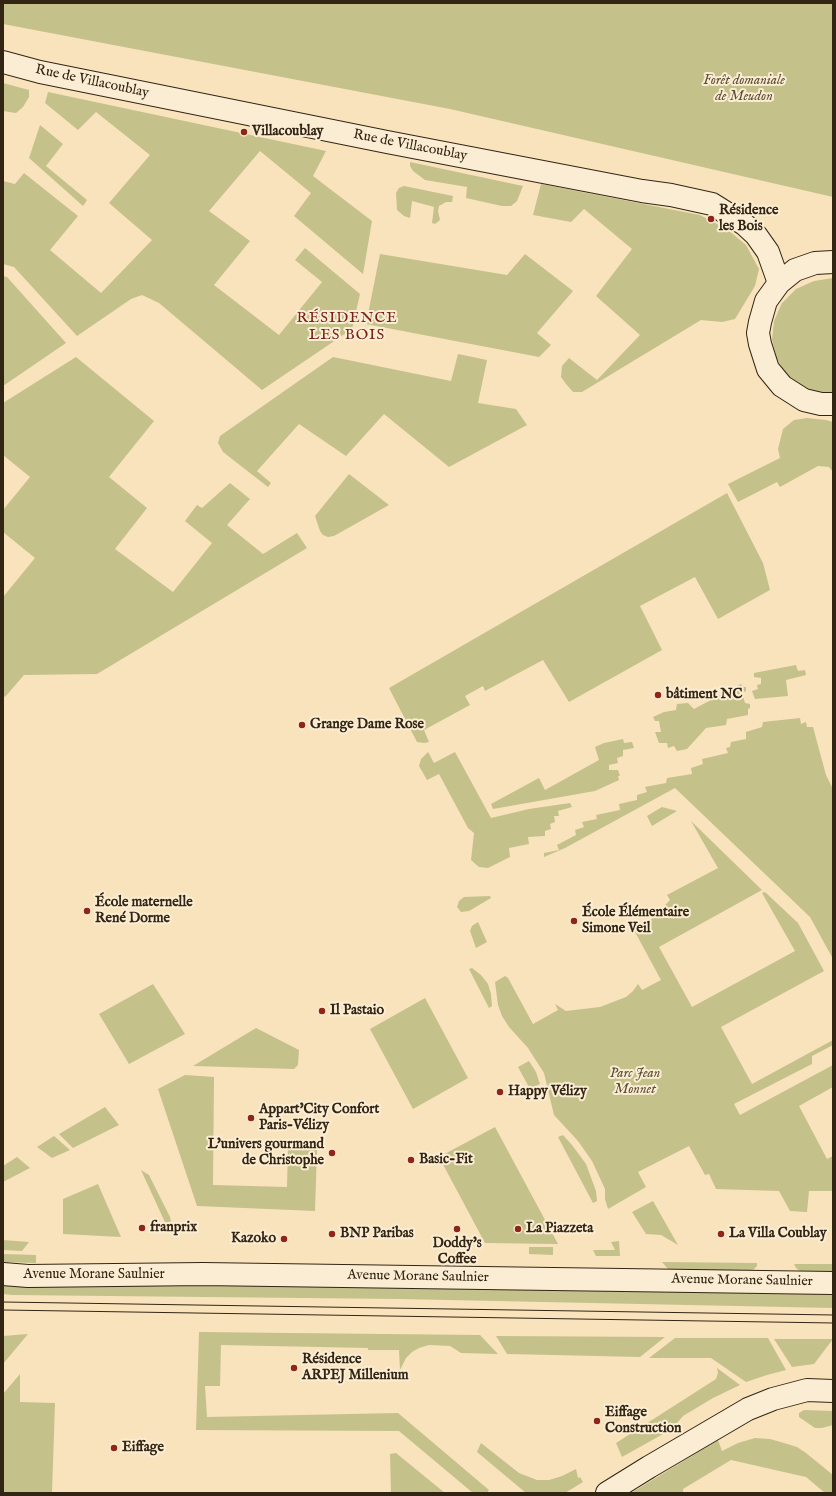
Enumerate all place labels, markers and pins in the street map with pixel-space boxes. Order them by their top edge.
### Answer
place label: Villacoublay [252,124,323,140]
marker: Villacoublay [239,127,249,137]
place label: Résidence les Bois [719,203,778,236]
marker: Résidence les Bois [706,214,716,224]
place label: bâtiment NC [666,687,743,703]
marker: bâtiment NC [653,690,663,700]
place label: Grange Dame Rose [310,717,424,733]
marker: Grange Dame Rose [297,720,307,730]
place label: École maternelle René Dorme [95,895,193,928]
place label: École Élémentaire Simone Veil [582,905,689,938]
marker: École maternelle René Dorme [82,906,92,916]
marker: École Élémentaire Simone Veil [569,916,579,926]
place label: Il Pastaio [330,1003,384,1019]
marker: Il Pastaio [317,1006,327,1016]
place label: Happy Vélizy [508,1084,587,1100]
marker: Happy Vélizy [495,1087,505,1097]
place label: Appart'City Confort Paris-Vélizy [259,1102,379,1134]
marker: Appart'City Confort Paris-Vélizy [246,1113,256,1123]
place label: L'univers gourmand de Christophe [208,1137,324,1170]
marker: L'univers gourmand de Christophe [327,1148,337,1158]
place label: Basic-Fit [419,1152,473,1168]
marker: Basic-Fit [406,1155,416,1165]
place label: franprix [150,1220,197,1236]
place label: La Piazzeta [526,1221,593,1237]
marker: franprix [137,1223,147,1233]
marker: Doddy's Coffee [452,1224,462,1234]
marker: La Piazzeta [513,1224,523,1234]
place label: BNP Paribas [340,1226,414,1242]
place label: La Villa Coublay [729,1226,827,1242]
marker: BNP Paribas [327,1229,337,1239]
marker: La Villa Coublay [716,1229,726,1239]
place label: Kazoko [231,1231,276,1247]
marker: Kazoko [279,1234,289,1244]
place label: Doddy's Coffee [432,1236,482,1268]
place label: Résidence ARPEJ Millenium [302,1352,409,1384]
marker: Résidence ARPEJ Millenium [289,1363,299,1373]
place label: Eiffage Construction [605,1405,682,1438]
marker: Eiffage Construction [592,1416,602,1426]
place label: Eiffage [122,1440,164,1456]
marker: Eiffage [109,1443,119,1453]

